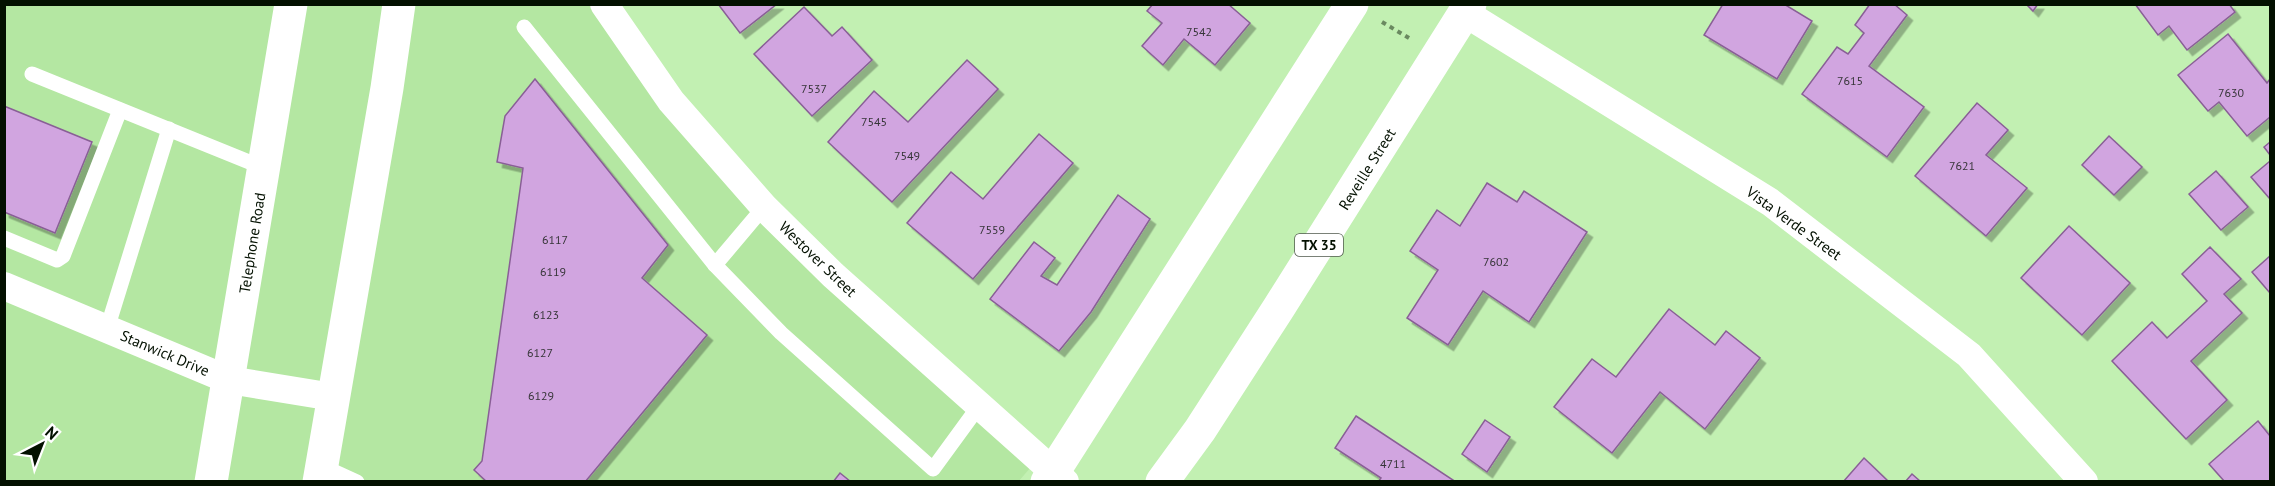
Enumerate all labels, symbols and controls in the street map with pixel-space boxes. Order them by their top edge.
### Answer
house number: 7542 [1186,24,1212,39]
house number: 7615 [1837,73,1863,88]
house number: 7537 [801,81,827,96]
house number: 7630 [2218,85,2245,100]
house number: 7545 [861,114,887,129]
street label: Reveille Street [1334,125,1400,213]
house number: 7549 [894,148,920,163]
house number: 7621 [1949,158,1975,173]
street label: Vista Verde Street [1742,181,1845,264]
street label: Telephone Road [235,191,269,295]
street label: Westover Street [775,217,861,301]
house number: 7559 [979,222,1005,237]
house number: 6117 [542,232,568,247]
road number: TX 35 [1295,234,1343,256]
house number: 7602 [1483,254,1509,269]
house number: 6119 [540,264,566,279]
house number: 6123 [533,307,559,322]
street label: Stanwick Drive [118,326,212,380]
house number: 6127 [527,345,553,360]
house number: 6129 [528,388,554,403]
north arrow [12,414,72,474]
text: N [41,422,63,444]
house number: 4711 [1380,456,1406,471]

